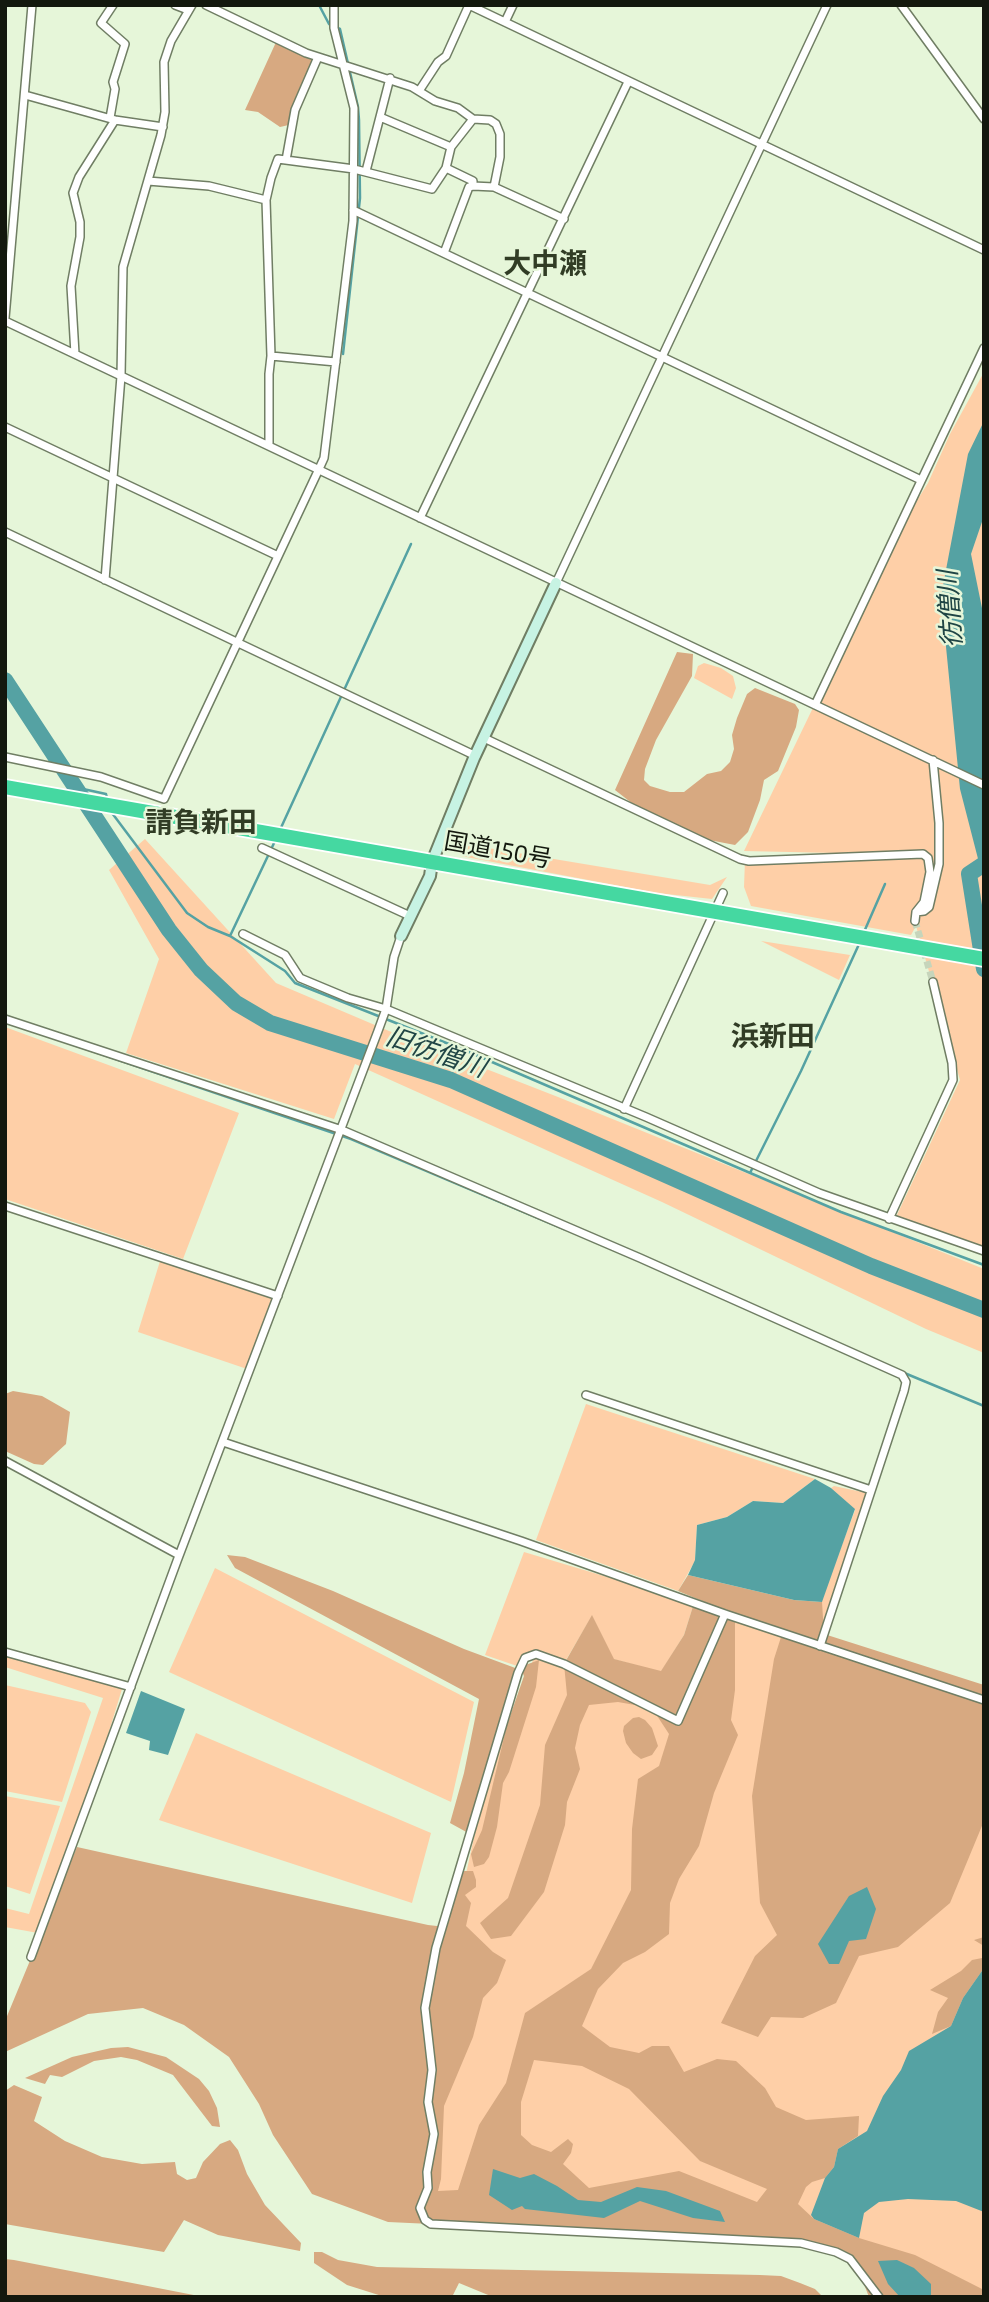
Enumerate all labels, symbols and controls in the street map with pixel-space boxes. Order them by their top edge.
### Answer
district label: 大中瀬 [503,247,587,281]
water label: 彷僧川 [932,569,968,649]
district label: 請負新田 [145,806,257,840]
street label: 国道150号 [442,826,554,874]
water label: 旧彷僧川 [382,1020,490,1084]
district label: 浜新田 [731,1020,815,1054]

